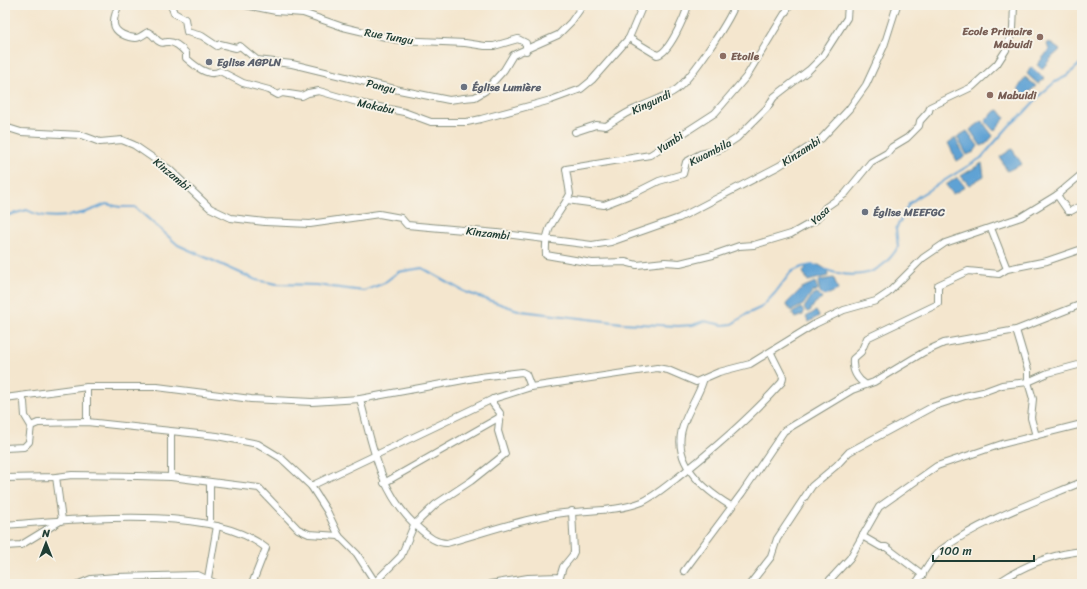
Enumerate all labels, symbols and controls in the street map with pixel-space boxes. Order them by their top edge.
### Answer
place label: Ecole Primaire Mabuidi [962,22,1033,54]
street label: Rue Tungu [363,23,415,50]
marker: Ecole Primaire Mabuidi [1035,32,1045,42]
place label: Etoile [731,47,760,66]
marker: Etoile [718,51,728,61]
place label: Eglise AGPLN [217,53,281,72]
marker: Eglise AGPLN [204,57,214,67]
street label: Pangu [364,74,398,99]
place label: Église Lumière [472,78,541,97]
marker: Église Lumière [459,82,469,92]
street label: Kingundi [628,85,675,120]
place label: Mabuidi [997,86,1037,105]
marker: Mabuidi [985,90,995,100]
street label: Makabu [356,93,396,120]
street label: Yumbi [653,126,688,158]
street label: Kinzambi [778,131,826,171]
street label: Kwambila [685,133,735,171]
street label: Kinzambi [149,153,195,196]
street label: Yasa [806,201,835,229]
place label: Église MEEFGC [873,203,945,222]
marker: Église MEEFGC [860,207,870,217]
street label: Kinzambi [465,221,512,246]
north arrow [26,523,66,563]
text: N [41,524,50,543]
scale bar [933,537,1034,563]
text: 100 m [939,540,972,562]

